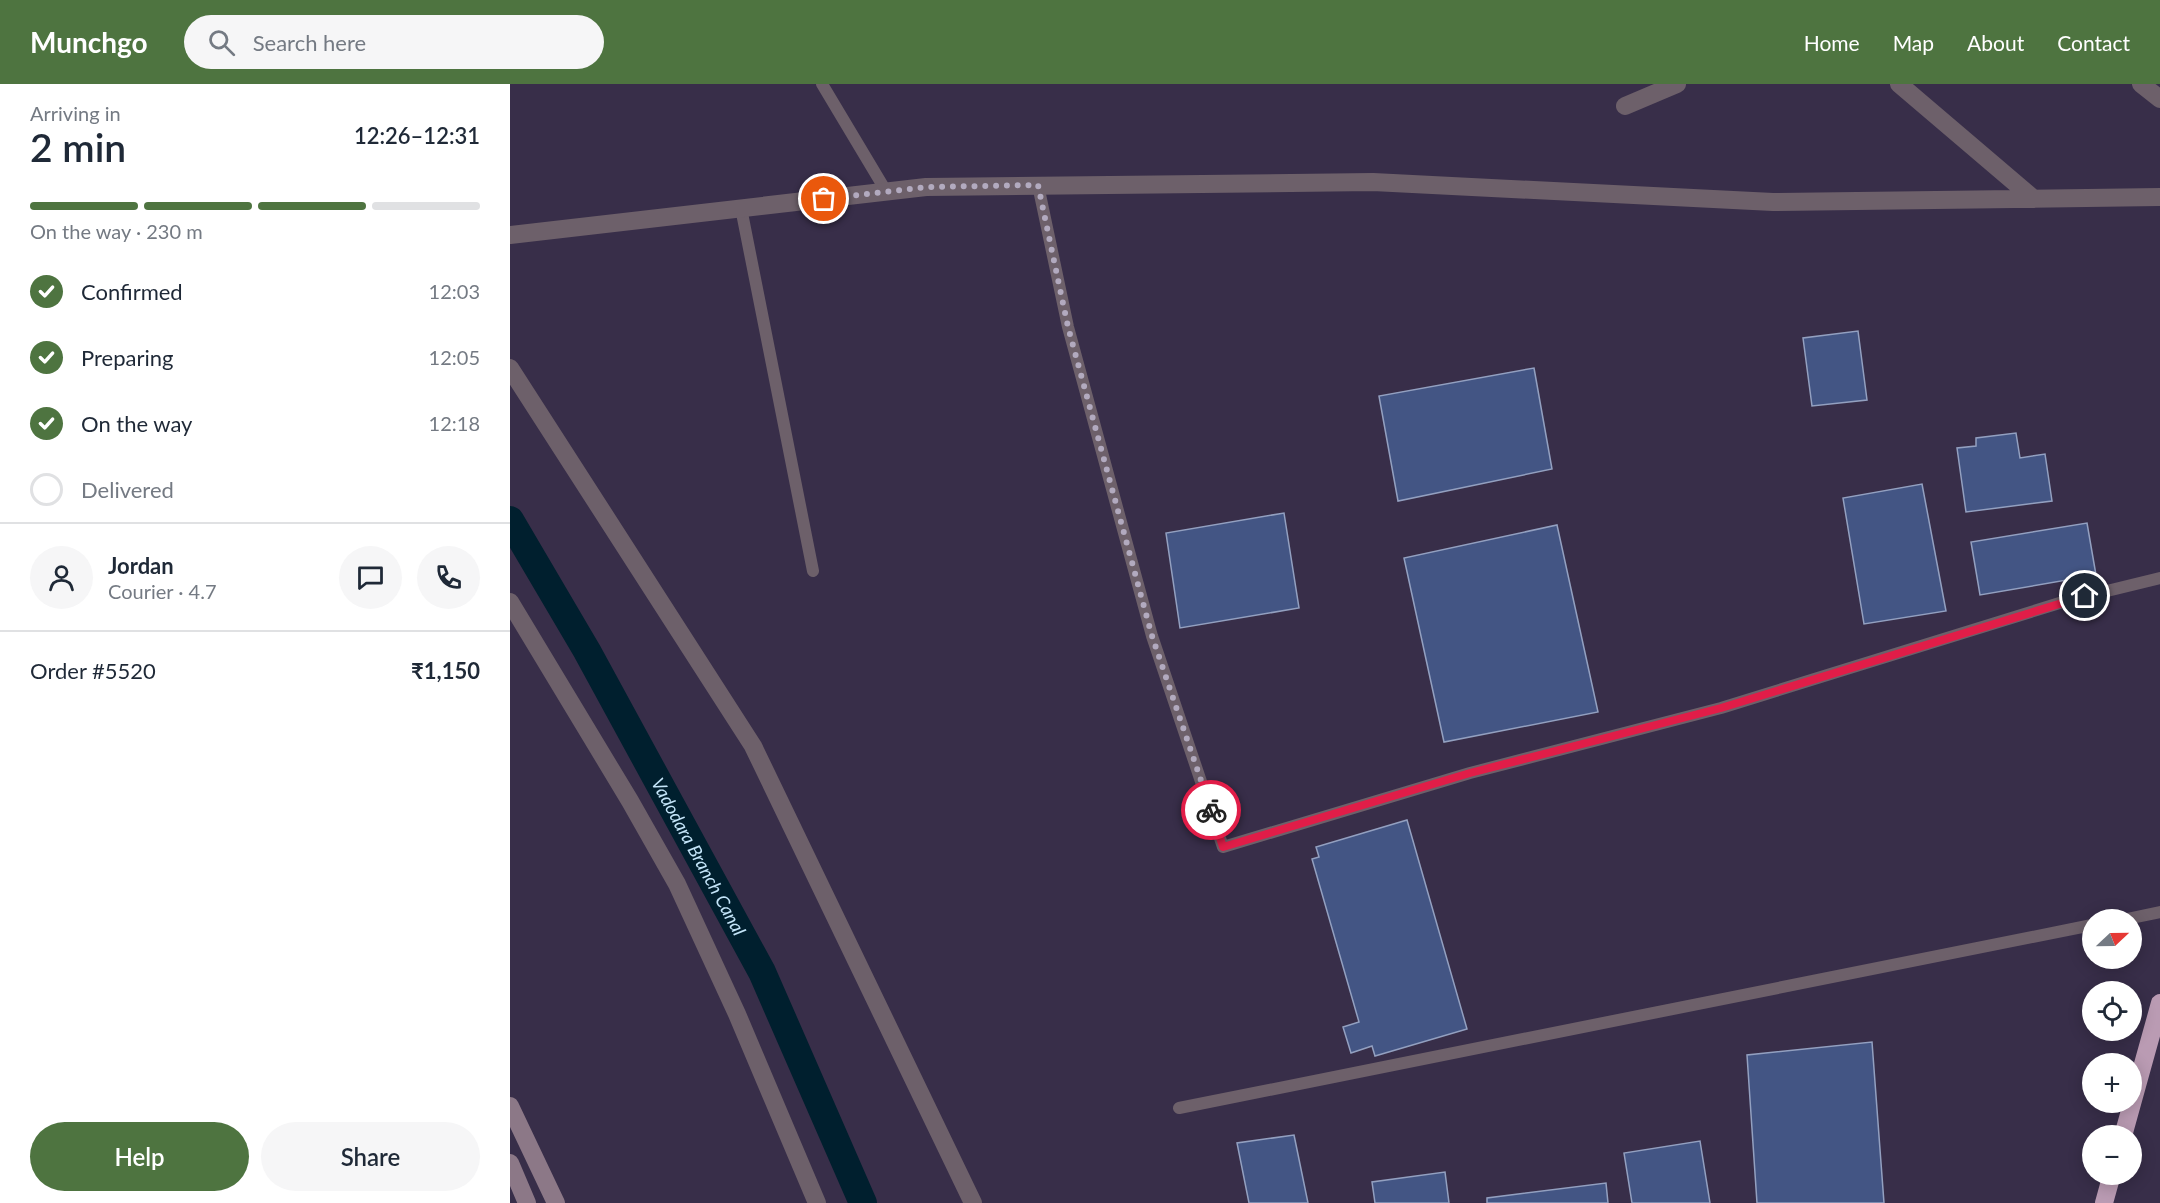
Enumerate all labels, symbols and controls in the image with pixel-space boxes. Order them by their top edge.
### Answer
search box [184,15,604,69]
text: Munchgo [30,25,148,59]
icon: search [205,26,238,59]
text: Search here [253,29,366,56]
text: Home [1804,30,1860,55]
text: Map [1893,30,1934,55]
text: About [1967,30,2024,55]
text: Contact [2057,30,2130,55]
text: Arriving in [30,101,121,125]
text: 12:26–12:31 [354,122,480,149]
text: 2 min [30,124,126,170]
pin [798,173,849,224]
icon: bag [807,182,840,215]
text: On the way · 230 m [30,219,203,243]
icon: check [30,275,63,308]
text: Confirmed [81,278,183,305]
text: 12:03 [429,279,480,303]
icon: check [30,341,63,374]
text: Preparing [81,344,173,371]
text: 12:05 [429,345,480,369]
icon: check [30,407,63,440]
text: On the way [81,410,192,437]
text: 12:18 [429,411,480,435]
text: Delivered [81,476,174,503]
button: person [30,546,93,609]
button: chat [339,546,402,609]
button: phone [417,546,480,609]
text: Jordan [108,552,174,579]
pin [2059,570,2110,621]
text: Courier · 4.7 [108,579,217,603]
icon: home [2068,579,2101,612]
text: Order #5520 [30,657,156,684]
text: ₹1,150 [411,657,480,684]
water label: Vadodara Branch Canal [647,774,751,939]
courier [1181,780,1241,840]
icon: bike [1195,794,1228,827]
north arrow [2082,909,2142,969]
map controls [2082,909,2142,1185]
button: locate [2082,981,2142,1041]
button: + [2082,1053,2142,1113]
button: Help [30,1122,249,1191]
button: Share [261,1122,480,1191]
button: − [2082,1125,2142,1185]

